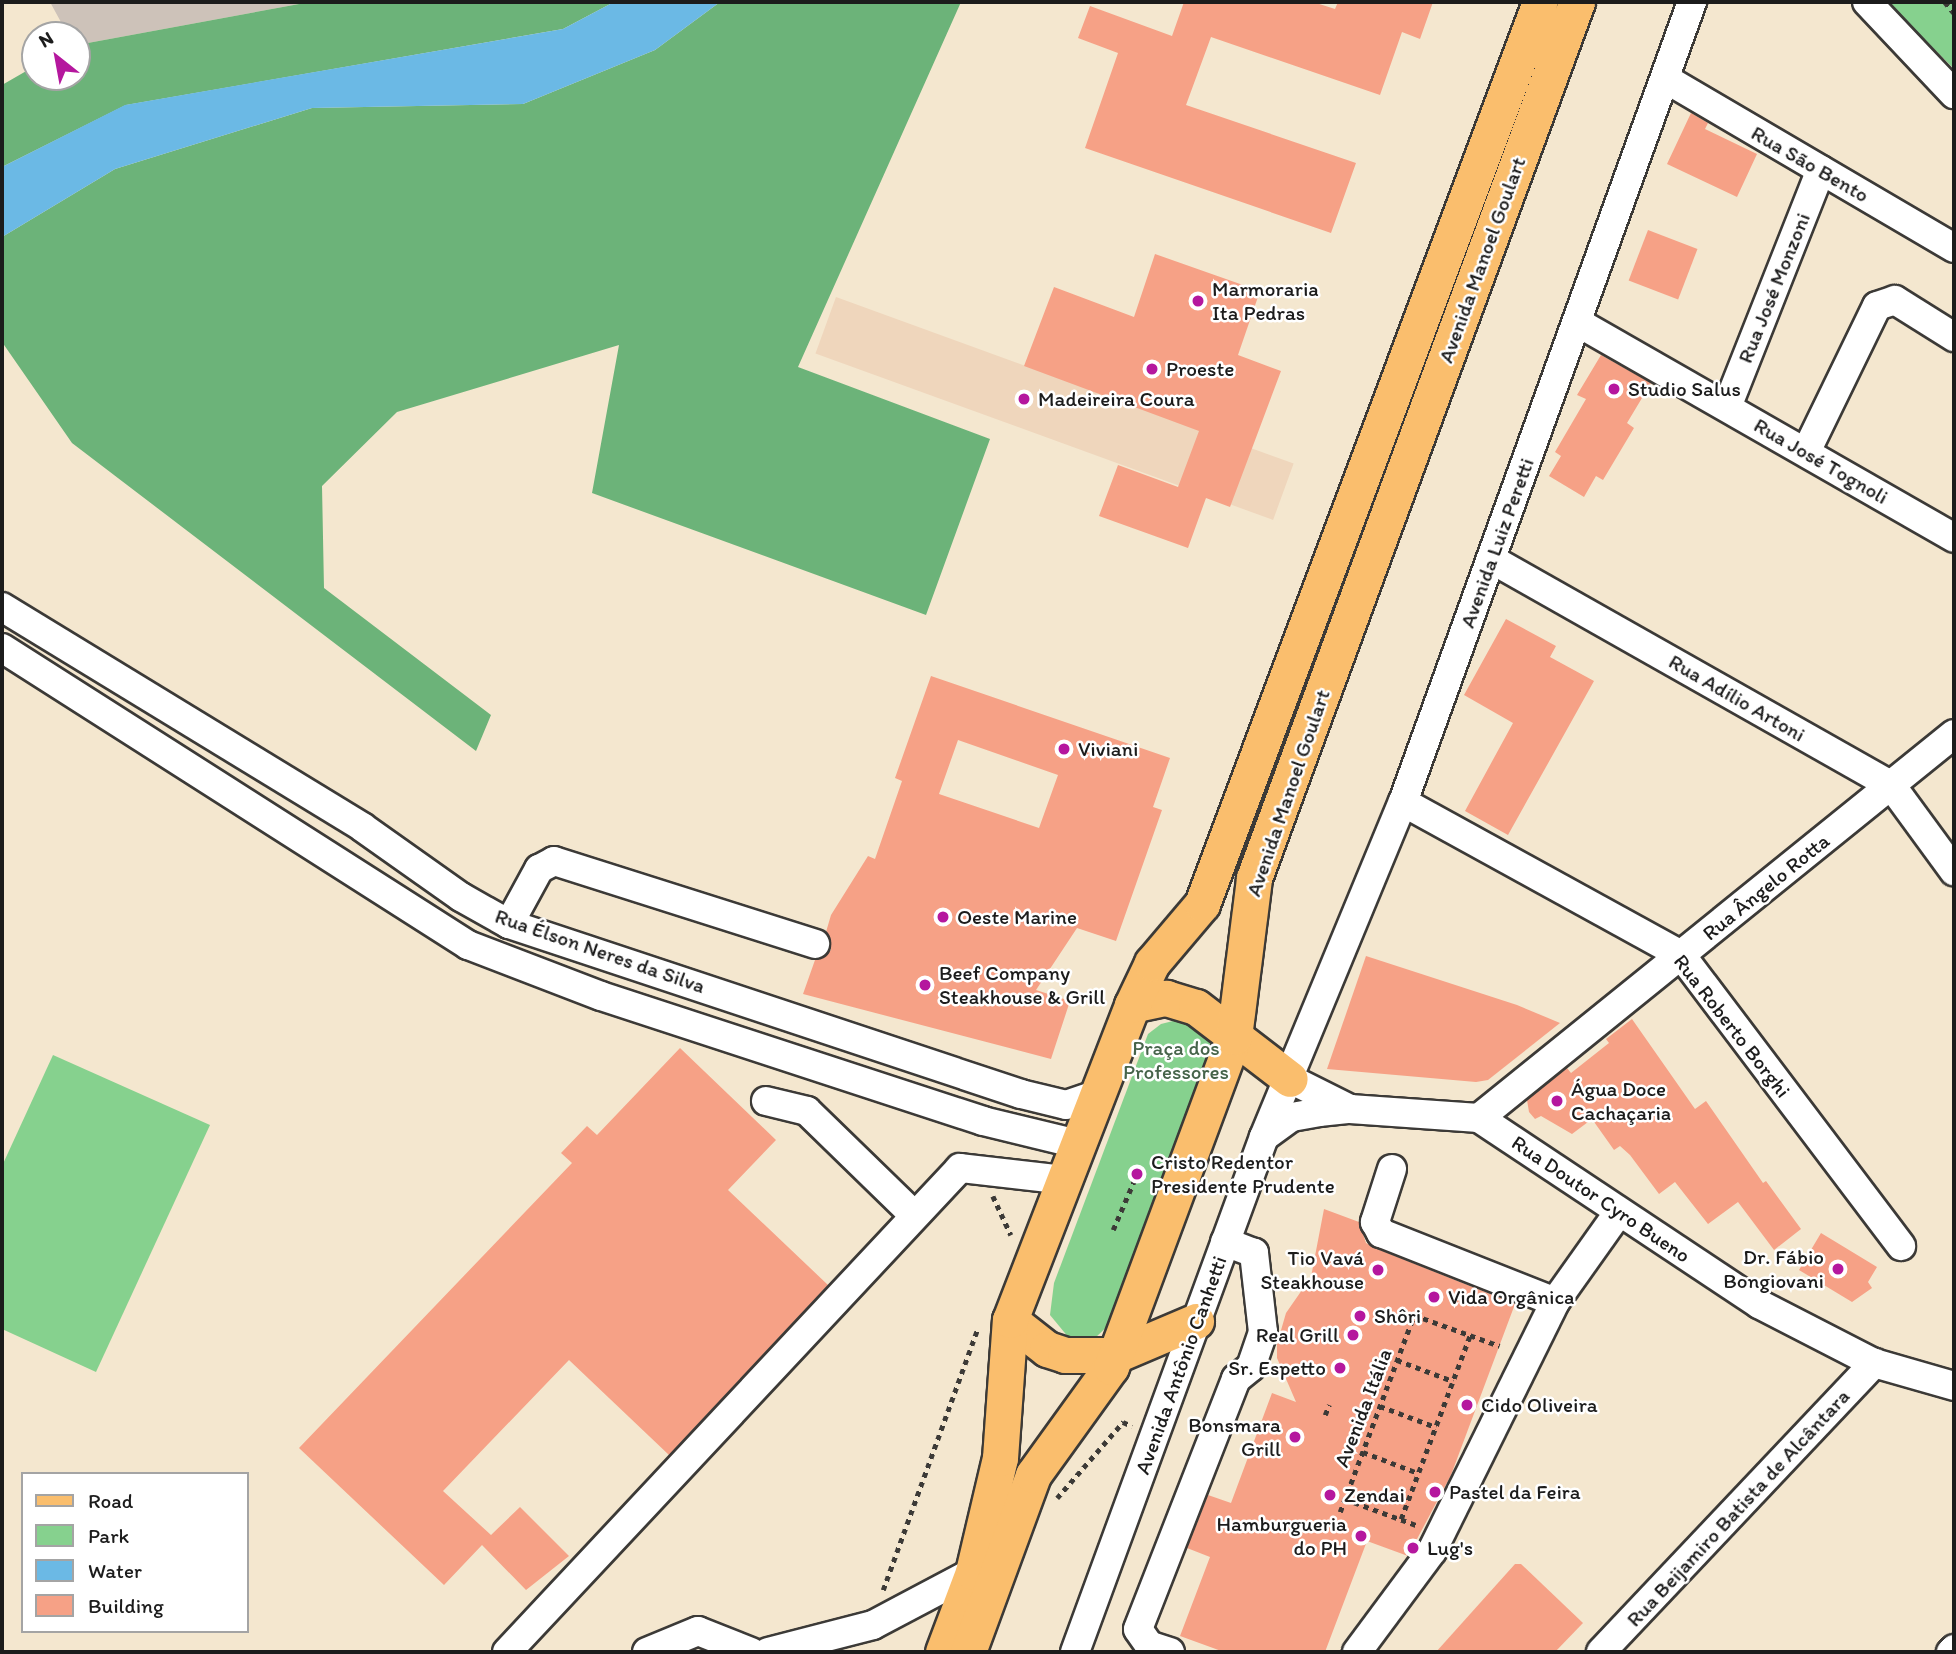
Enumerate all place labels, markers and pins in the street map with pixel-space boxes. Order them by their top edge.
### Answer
place label: Marmoraria Ita Pedras [1212,276,1319,326]
marker: Marmoraria Ita Pedras [1190,293,1206,309]
place label: Proeste [1166,356,1234,382]
marker: Proeste [1144,361,1160,377]
place label: Studio Salus [1628,376,1741,402]
marker: Studio Salus [1606,381,1622,397]
place label: Madeireira Coura [1038,386,1195,412]
marker: Madeireira Coura [1016,391,1032,407]
place label: Viviani [1078,736,1138,762]
marker: Viviani [1056,741,1072,757]
place label: Oeste Marine [957,904,1076,930]
marker: Oeste Marine [935,909,951,925]
place label: Beef Company Steakhouse & Grill [939,960,1106,1010]
marker: Beef Company Steakhouse & Grill [917,977,933,993]
place label: Água Doce Cachaçaria [1571,1076,1671,1126]
marker: Água Doce Cachaçaria [1549,1093,1565,1109]
place label: Cristo Redentor Presidente Prudente [1151,1149,1335,1199]
marker: Cristo Redentor Presidente Prudente [1129,1166,1145,1182]
place label: Dr. Fábio Bongiovani [1723,1244,1824,1294]
place label: Tio Vavá Steakhouse [1260,1245,1364,1295]
marker: Dr. Fábio Bongiovani [1830,1261,1846,1277]
marker: Tio Vavá Steakhouse [1370,1262,1386,1278]
place label: Vida Orgânica [1448,1284,1575,1310]
marker: Vida Orgânica [1426,1289,1442,1305]
place label: Shôri [1374,1303,1421,1329]
marker: Shôri [1352,1308,1368,1324]
place label: Real Grill [1255,1322,1339,1348]
marker: Real Grill [1345,1327,1361,1343]
place label: Sr. Espetto [1229,1355,1326,1381]
marker: Sr. Espetto [1332,1360,1348,1376]
place label: Cido Oliveira [1481,1392,1598,1418]
marker: Cido Oliveira [1459,1397,1475,1413]
place label: Bonsmara Grill [1188,1412,1281,1462]
marker: Bonsmara Grill [1287,1429,1303,1445]
place label: Pastel da Feira [1449,1479,1581,1505]
place label: Zendai [1344,1482,1405,1508]
marker: Pastel da Feira [1427,1484,1443,1500]
marker: Zendai [1322,1487,1338,1503]
place label: Hamburgueria do PH [1216,1511,1347,1561]
marker: Hamburgueria do PH [1353,1528,1369,1544]
place label: Lug's [1427,1535,1473,1561]
marker: Lug's [1405,1540,1421,1556]

